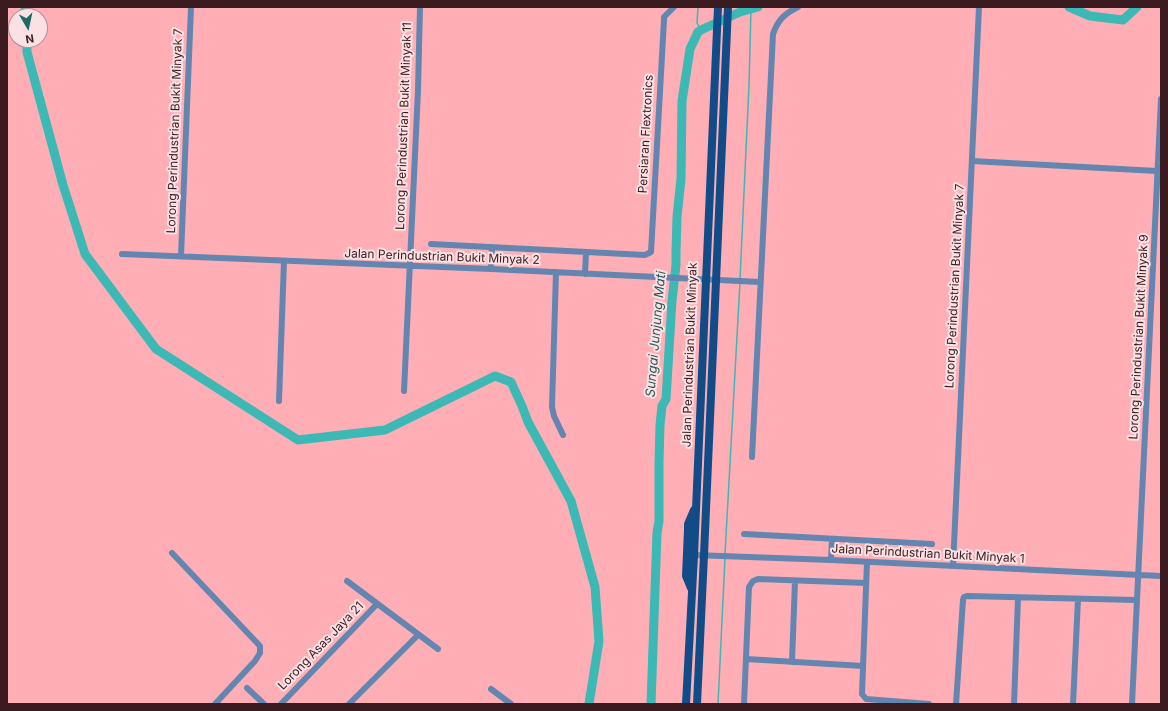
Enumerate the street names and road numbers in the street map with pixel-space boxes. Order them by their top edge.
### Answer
street label: Lorong Perindustrian Bukit Minyak 11 [393,22,415,230]
street label: Lorong Perindustrian Bukit Minyak 7 [164,28,186,234]
street label: Persiaran Flextronics [636,74,656,194]
street label: Lorong Perindustrian Bukit Minyak 7 [942,183,968,389]
street label: Lorong Perindustrian Bukit Minyak 9 [1126,234,1152,440]
street label: Jalan Perindustrian Bukit Minyak 2 [344,246,540,268]
street label: Jalan Perindustrian Bukit Minyak [680,262,700,448]
street label: Jalan Perindustrian Bukit Minyak 1 [831,542,1025,566]
street label: Lorong Asas Jaya 21 [275,599,367,693]

